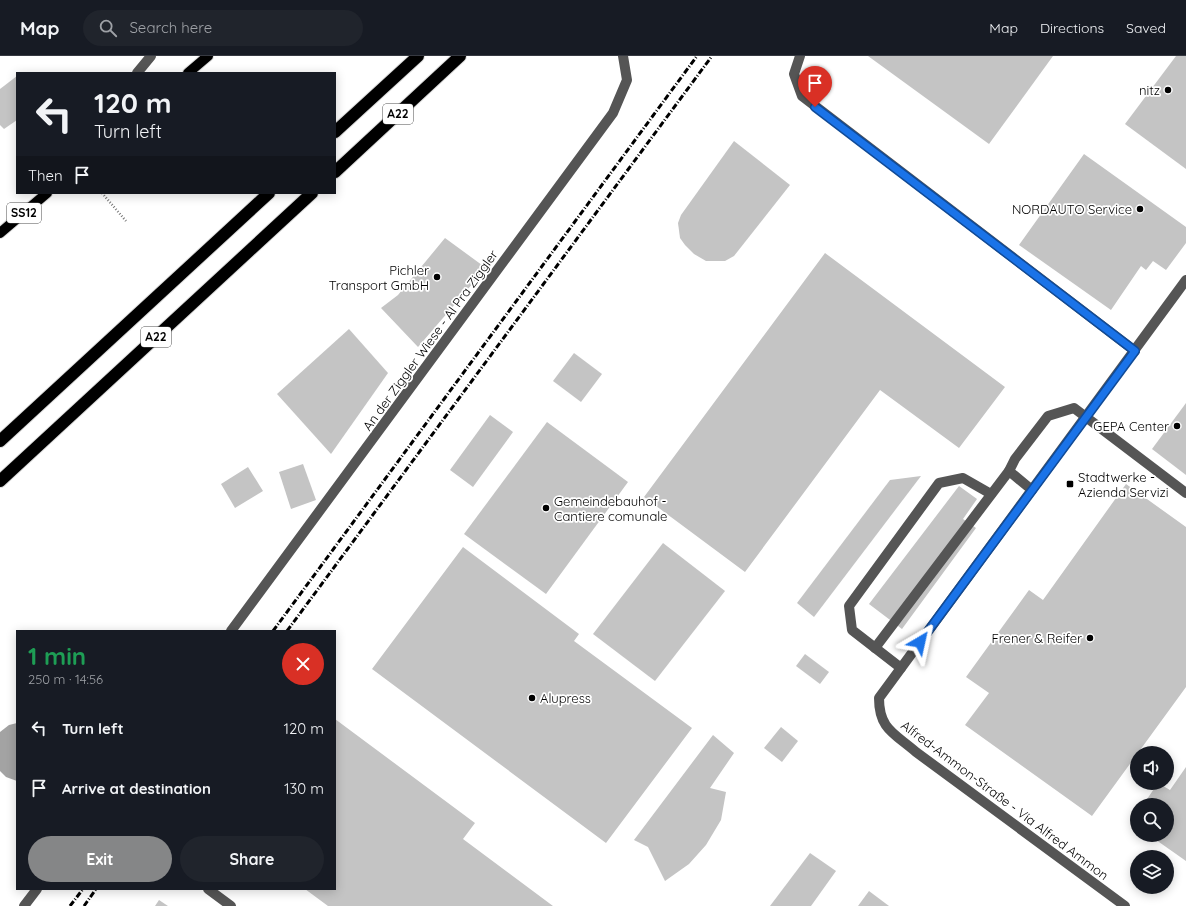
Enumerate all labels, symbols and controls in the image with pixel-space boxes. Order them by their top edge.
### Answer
search box [83,10,363,46]
text: Map [20,16,59,40]
icon: search [97,17,119,39]
text: Search here [129,18,212,37]
text: Map [989,19,1018,37]
text: Directions [1040,19,1104,37]
text: Saved [1126,19,1166,37]
pin [798,66,832,107]
icon: arrive [804,72,826,94]
place label: nitz [1139,82,1160,98]
text: 120 m [94,85,172,120]
marker: nitz [1163,85,1173,95]
icon: left [28,88,80,140]
road number: A22 [383,104,413,124]
text: Turn left [94,120,162,143]
icon: arrive [71,164,93,186]
text: Then [28,166,63,185]
place label: NORDAUTO Service [1012,201,1132,217]
road number: SS12 [7,203,41,223]
marker: NORDAUTO Service [1135,204,1145,214]
street label: An der Ziggler Wiese - Al Pra Ziggler [359,247,501,433]
place label: Pichler Transport GmbH [329,262,429,293]
marker: Pichler Transport GmbH [432,272,442,282]
road number: A22 [141,327,171,347]
place label: GEPA Center [1093,418,1169,434]
marker: GEPA Center [1172,421,1182,431]
place label: Stadtwerke - Azienda Servizi [1078,469,1169,500]
marker: Stadtwerke - Azienda Servizi [1065,479,1075,489]
place label: Gemeindebauhof - Cantiere comunale [554,493,667,524]
marker: Gemeindebauhof - Cantiere comunale [541,503,551,513]
position arrow [899,621,941,663]
place label: Frener & Reifer [992,630,1082,646]
marker: Frener & Reifer [1085,633,1095,643]
text: 1 min [28,641,86,671]
button: close [282,643,324,685]
text: 250 m · 14:56 [28,671,103,687]
place label: Alupress [540,690,591,706]
marker: Alupress [527,693,537,703]
icon: left [28,717,50,739]
street label: Alfred-Ammon-Straße - Via Alfred Ammon [898,717,1112,883]
text: Turn left [62,719,124,738]
text: 120 m [283,719,324,738]
map controls [1130,746,1174,894]
button: sound [1130,746,1174,790]
icon: arrive [28,777,50,799]
text: Arrive at destination [62,779,211,798]
text: 130 m [284,779,324,798]
button: search [1130,798,1174,842]
button: Exit [28,836,172,882]
button: Share [180,836,324,882]
button: layers [1130,850,1174,894]

